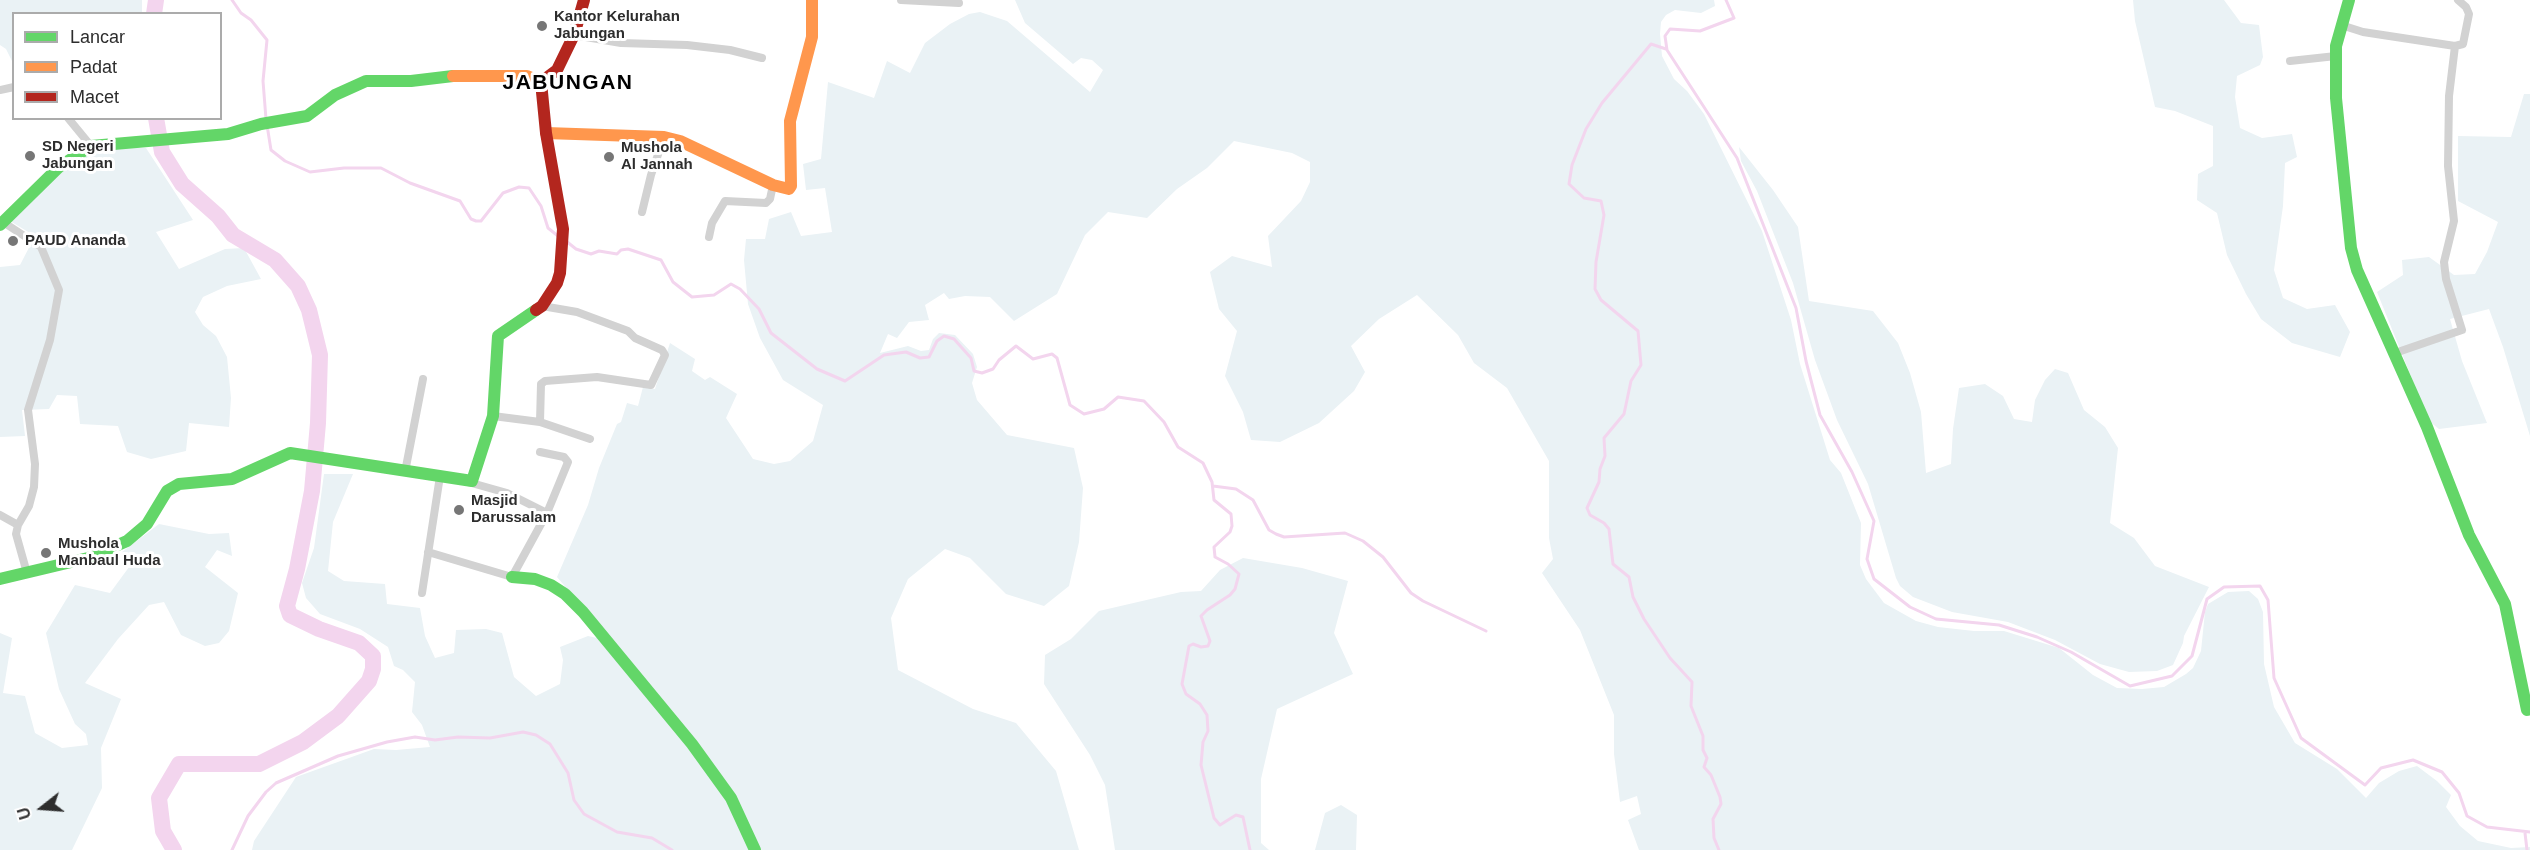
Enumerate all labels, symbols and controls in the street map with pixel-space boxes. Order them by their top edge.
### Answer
place label: Kantor Kelurahan Jabungan [554,8,680,43]
legend [12,12,222,120]
marker: Kantor Kelurahan Jabungan [535,19,549,33]
text: Lancar [70,27,125,47]
text: Padat [70,57,117,77]
district label: JABUNGAN [502,70,634,96]
text: Macet [70,87,119,107]
place label: SD Negeri Jabungan [42,138,114,173]
place label: Mushola Al Jannah [621,139,693,174]
marker: SD Negeri Jabungan [23,149,37,163]
marker: Mushola Al Jannah [602,150,616,164]
place label: PAUD Ananda [25,232,126,250]
marker: PAUD Ananda [6,234,20,248]
place label: Masjid Darussalam [471,492,556,527]
marker: Masjid Darussalam [452,503,466,517]
place label: Mushola Manbaul Huda [58,535,161,570]
marker: Mushola Manbaul Huda [39,546,53,560]
north arrow [12,778,72,838]
text: U [14,805,34,821]

